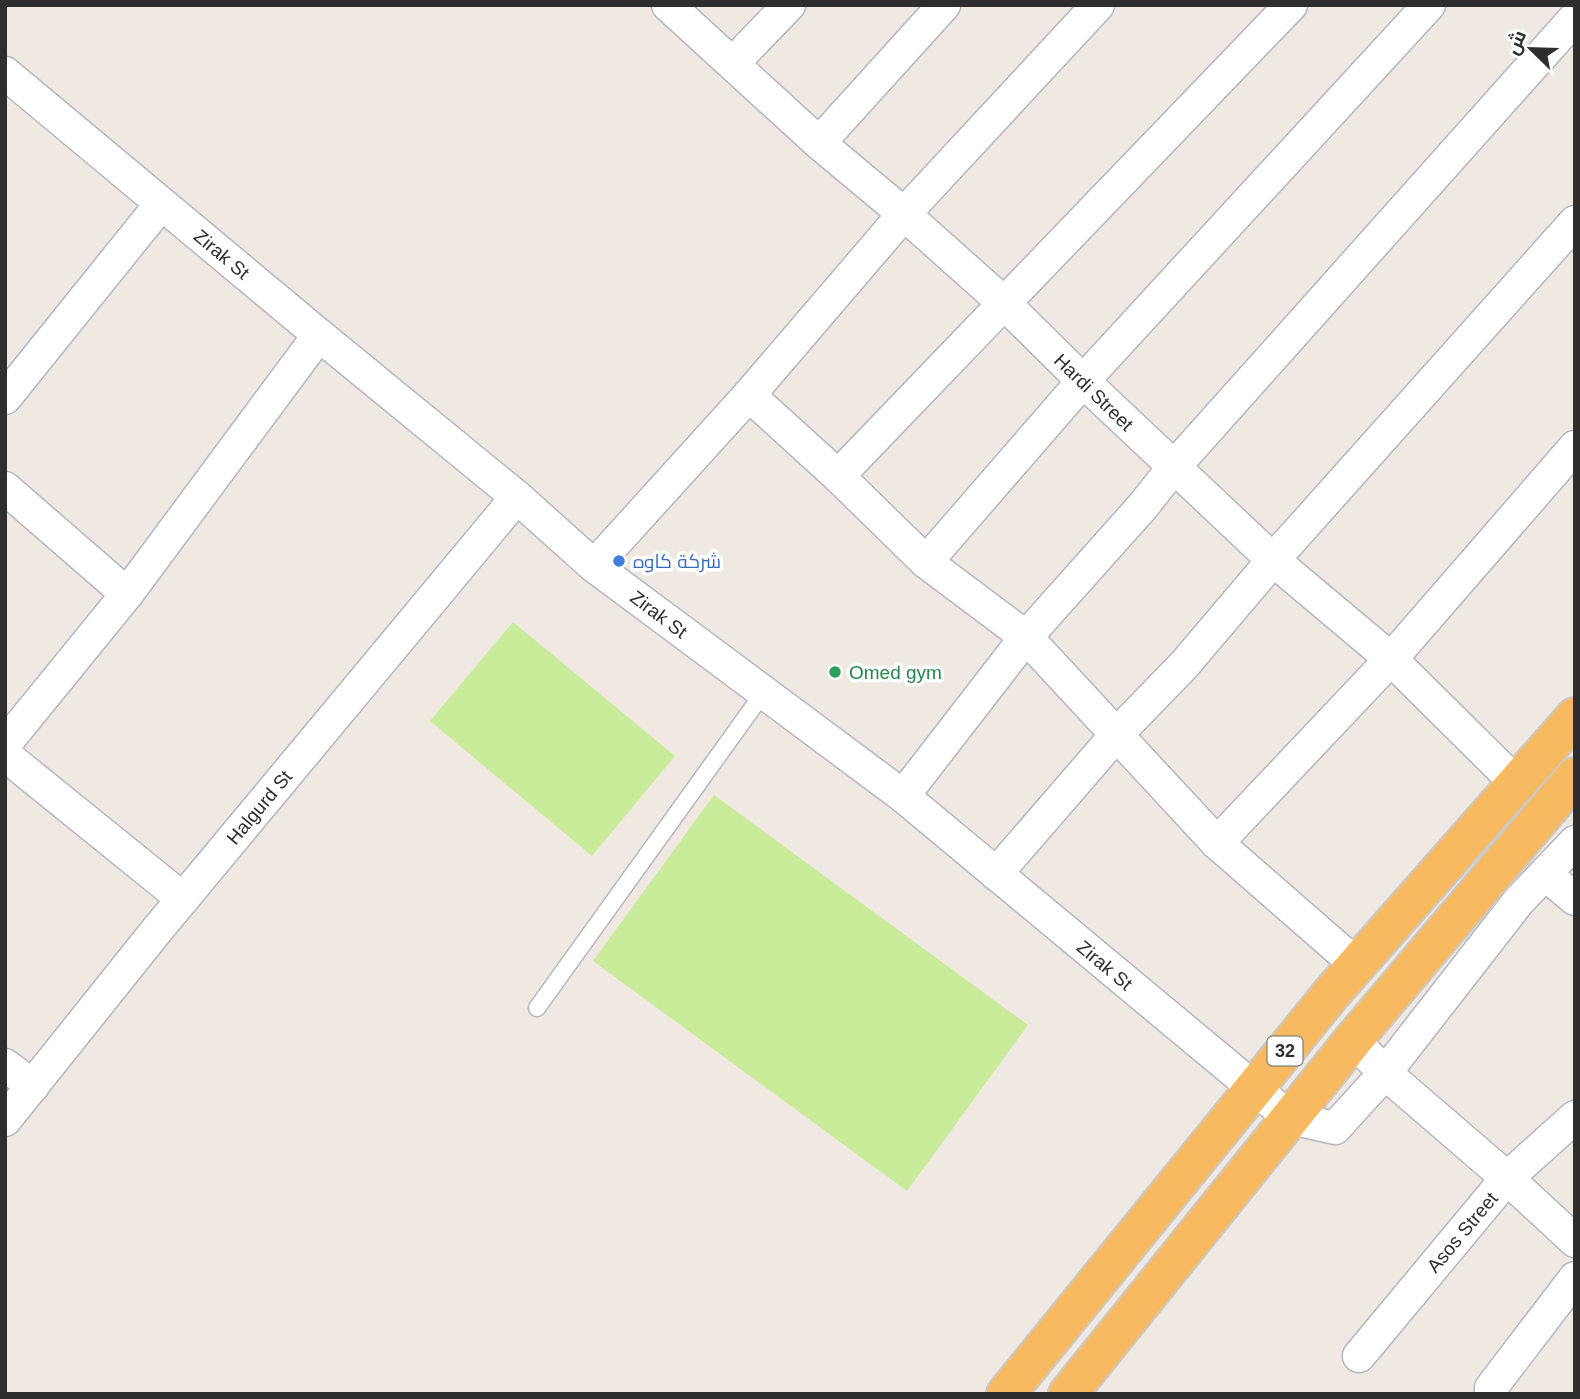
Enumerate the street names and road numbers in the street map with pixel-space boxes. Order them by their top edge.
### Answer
street label: Zirak St [190,225,254,284]
street label: Hardi Street [1050,350,1138,436]
street label: Zirak St [626,586,692,643]
street label: Halgurd St [222,766,297,848]
street label: Zirak St [1073,936,1137,995]
road number: 32 [1268,1036,1302,1066]
street label: Asos Street [1423,1187,1502,1277]

